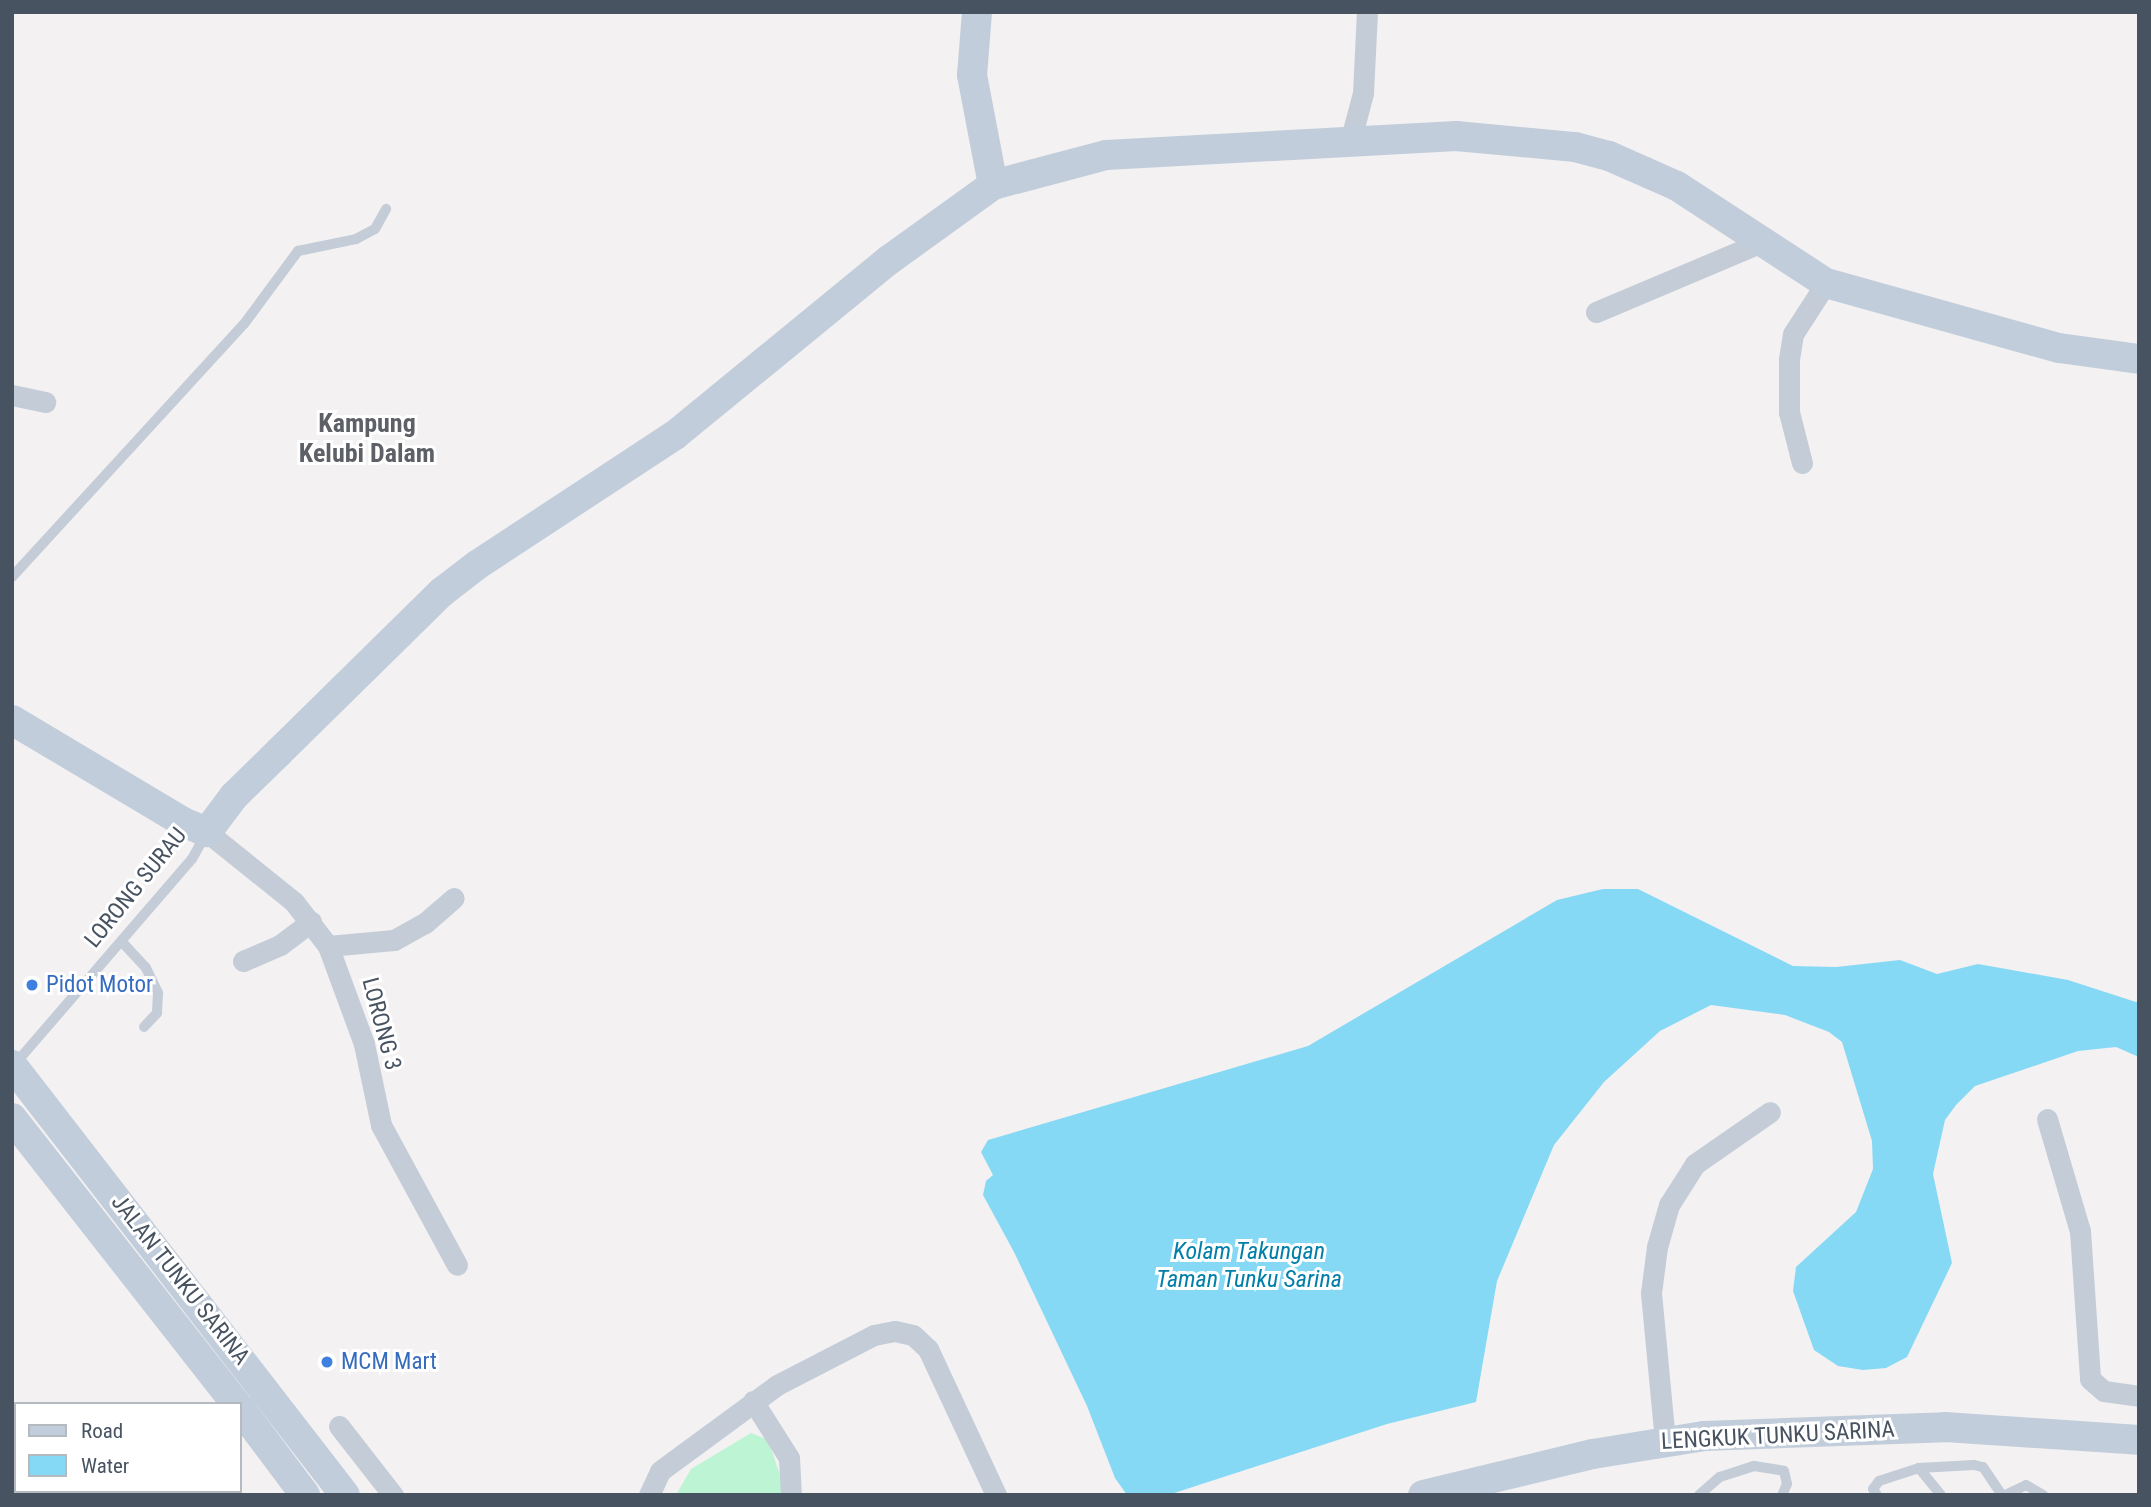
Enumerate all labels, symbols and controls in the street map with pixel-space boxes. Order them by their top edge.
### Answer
district label: Kampung Kelubi Dalam [299,408,435,470]
street label: LORONG SURAU [79,822,193,954]
place label: Pidot Motor [46,971,153,999]
street label: LORONG 3 [355,975,407,1073]
marker: Pidot Motor [24,977,40,993]
street label: JALAN TUNKU SARINA [105,1189,255,1371]
water label: Kolam Takungan Taman Tunku Sarina [1156,1238,1342,1294]
place label: MCM Mart [341,1348,437,1376]
marker: MCM Mart [319,1354,335,1370]
legend [14,1402,242,1493]
street label: LENGKUK TUNKU SARINA [1660,1416,1896,1456]
text: Road [81,1419,123,1443]
text: Water [81,1454,129,1478]

